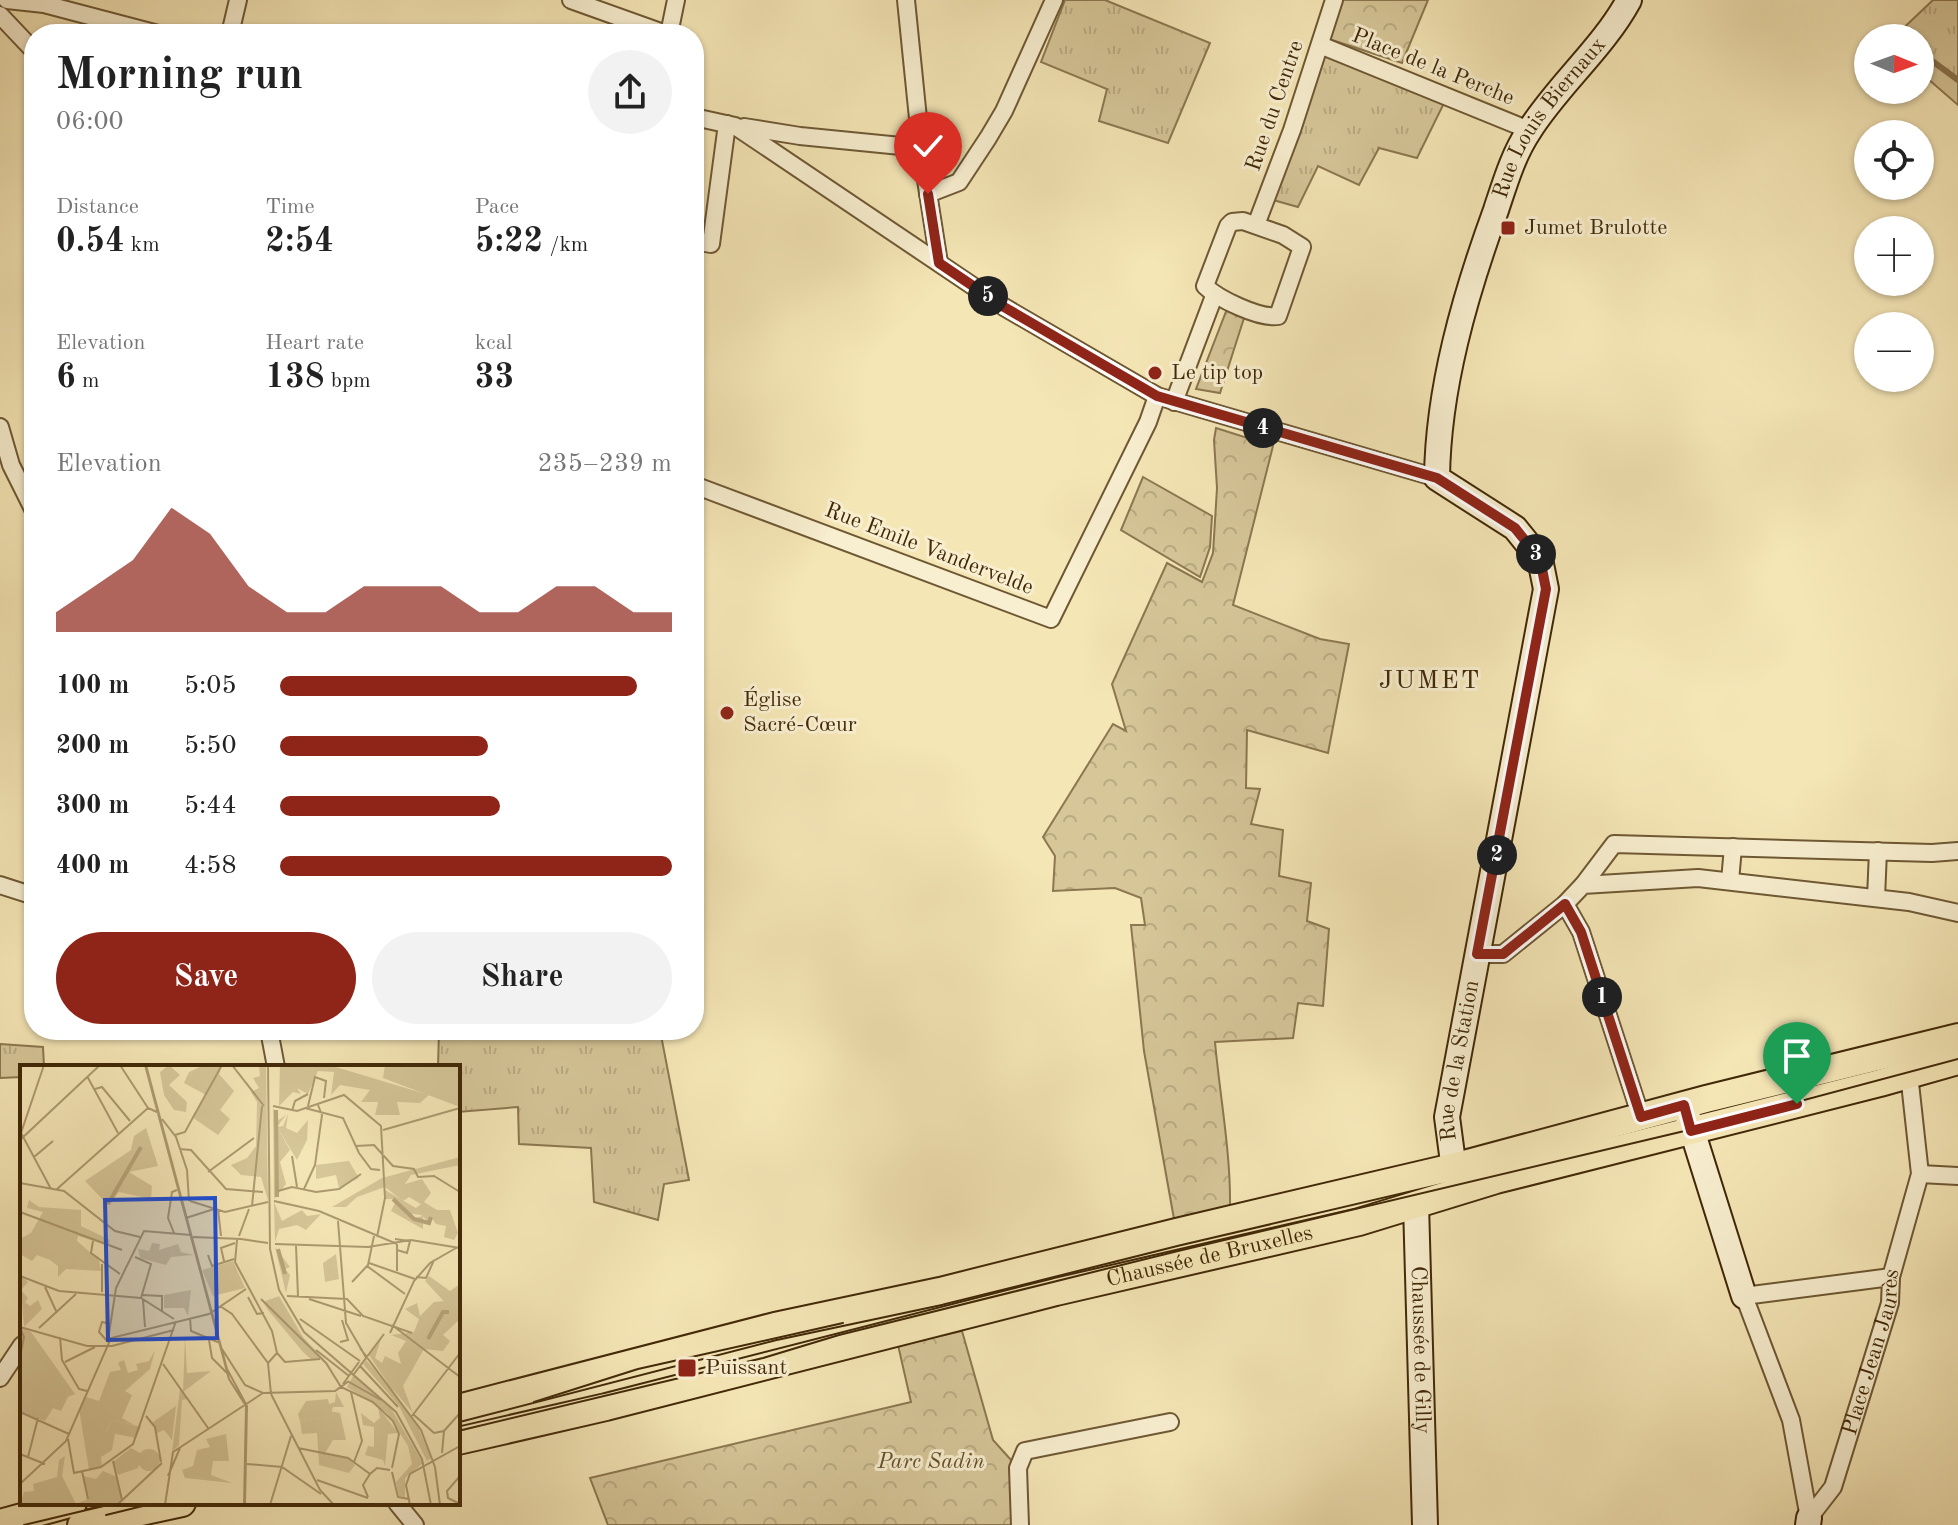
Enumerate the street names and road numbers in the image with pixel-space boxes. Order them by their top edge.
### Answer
street label: Place de la Perche [1349,24,1517,110]
street label: Rue Louis Biernaux [1490,34,1610,201]
street label: Rue du Centre [1242,38,1308,174]
street label: Rue Emile Vandervelde [822,499,1036,599]
street label: Rue de la Station [1436,978,1483,1142]
street label: Chaussée de Bruxelles [1104,1222,1315,1291]
street label: Chaussée de Gilly [1407,1266,1433,1435]
street label: Place Jean Jaurès [1839,1266,1904,1438]

